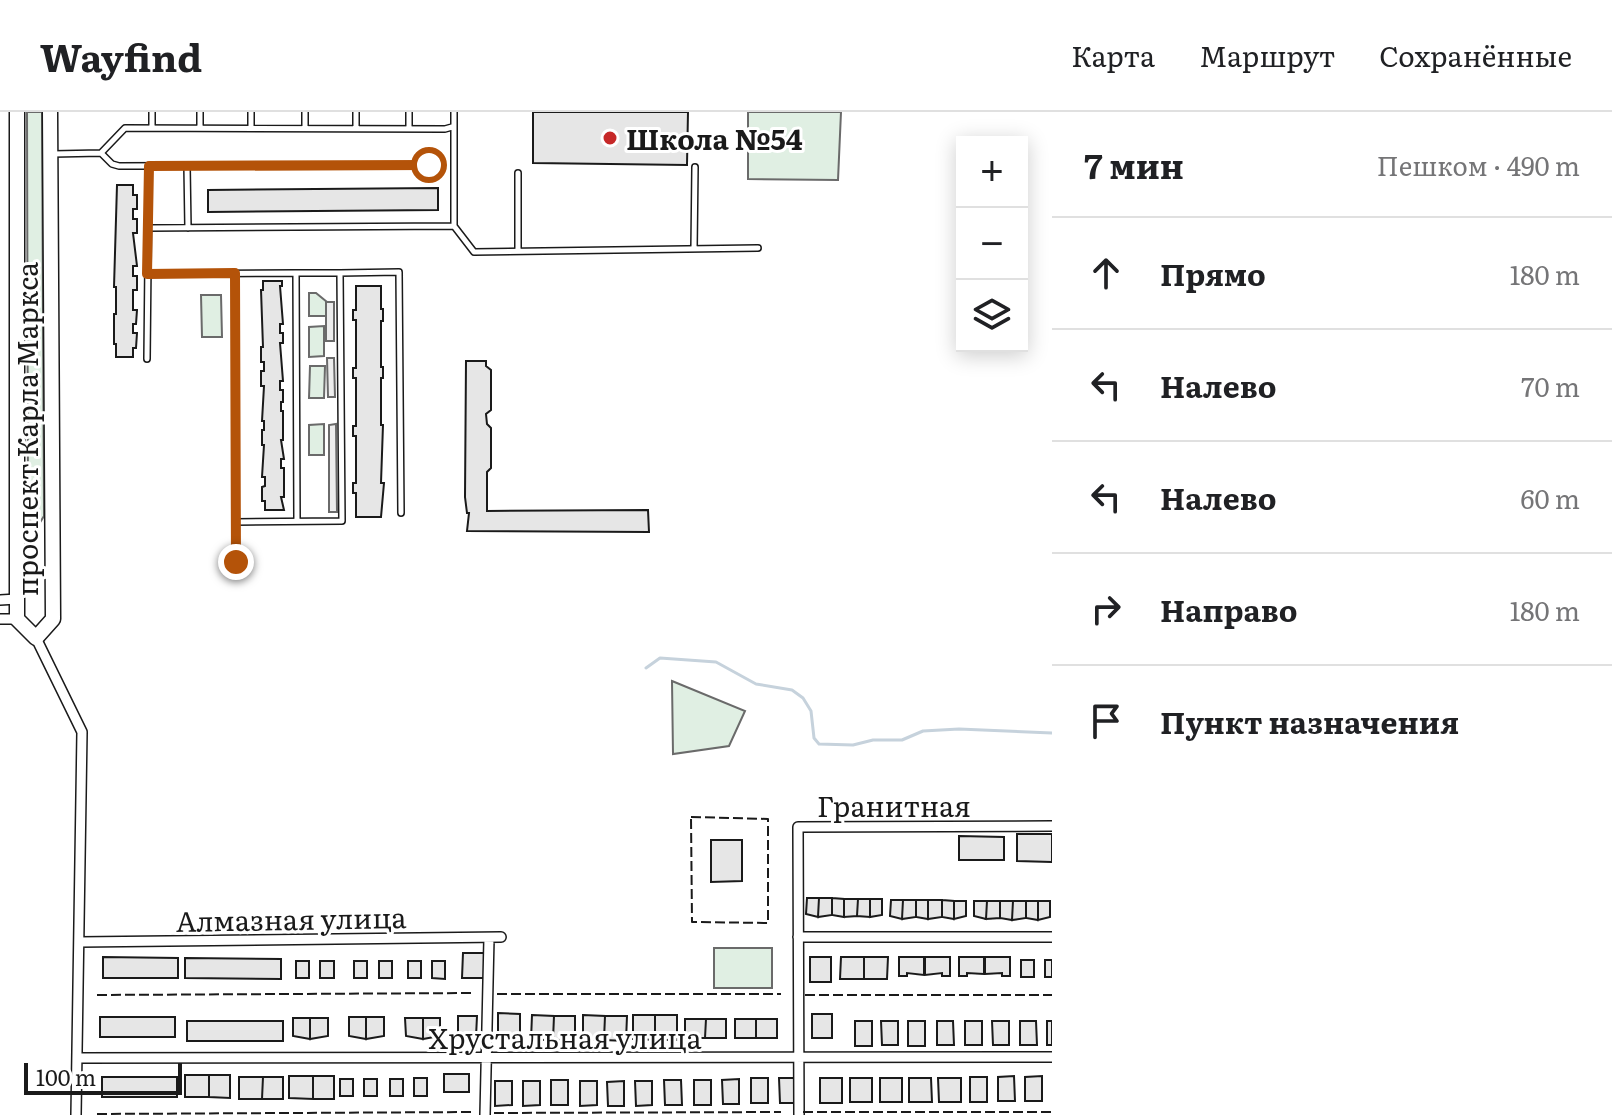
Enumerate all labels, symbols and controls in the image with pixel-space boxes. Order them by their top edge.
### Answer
text: Wayfind [40,27,202,84]
text: Карта [1071,34,1155,76]
text: Маршрут [1199,34,1335,76]
text: Сохранённые [1379,34,1572,76]
place label: Школа №54 [626,117,803,159]
marker: Школа №54 [601,129,619,147]
map controls [956,136,1028,352]
button: + [956,136,1028,208]
text: 7 мин [1084,139,1184,189]
text: Пешком · 490 m [1377,145,1580,184]
route start [411,147,447,183]
button: − [956,208,1028,280]
icon: ahead [1084,251,1128,295]
text: Прямо [1160,251,1266,295]
text: 180 m [1510,254,1580,293]
street label: проспект Карла Маркса [5,262,47,596]
button: layers [956,280,1028,352]
icon: left [1084,363,1128,407]
text: Налево [1160,363,1276,407]
text: 70 m [1521,366,1580,405]
icon: left [1084,475,1128,519]
text: Налево [1160,475,1276,519]
text: 60 m [1521,478,1580,517]
route end [218,544,254,580]
icon: right [1084,587,1128,631]
text: Направо [1160,587,1298,631]
text: 180 m [1510,590,1580,629]
icon: arrive [1084,699,1128,743]
text: Пункт назначения [1160,699,1459,743]
street label: Гранитная [817,784,971,826]
street label: Алмазная улица [175,895,407,941]
street label: Хрустальная улица [429,1016,701,1058]
scale bar [24,1059,182,1095]
text: 100 m [36,1060,96,1093]

